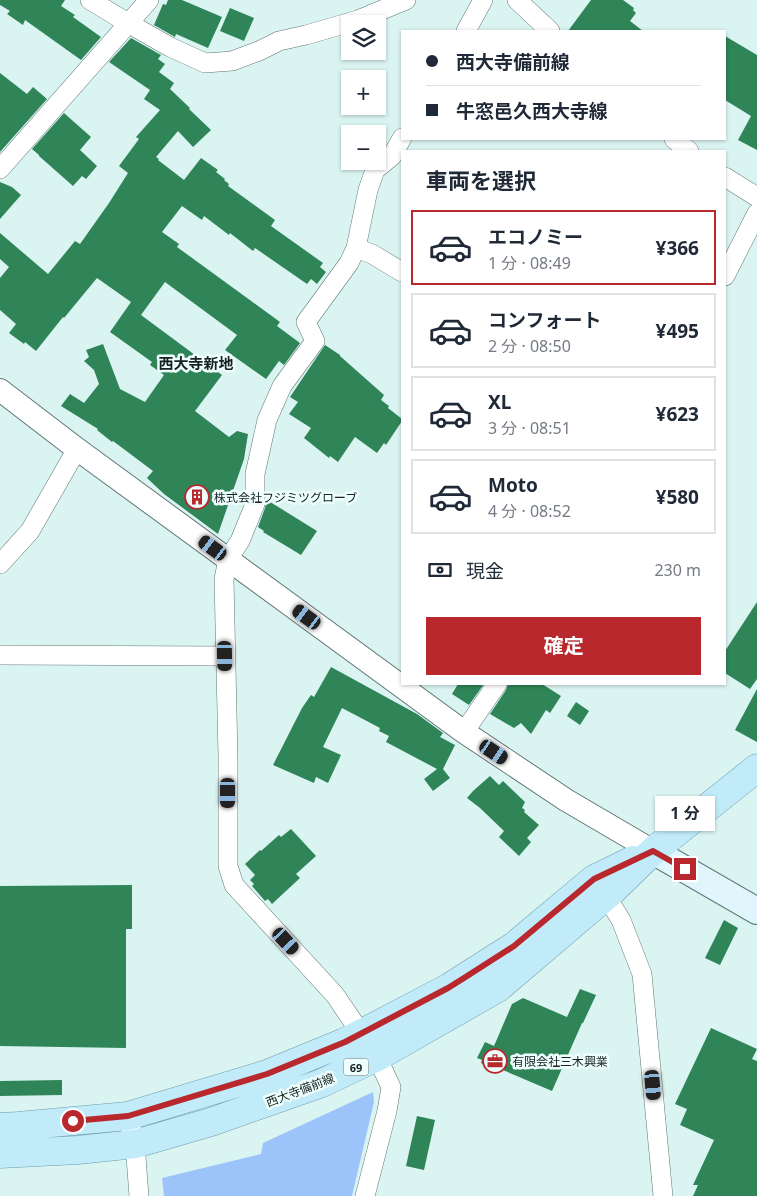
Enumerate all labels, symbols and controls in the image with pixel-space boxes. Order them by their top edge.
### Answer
map controls [341,15,386,170]
button: layers [341,15,386,60]
text: 西大寺備前線 [456,49,570,75]
button: + [341,70,386,115]
text: 牛窓邑久西大寺線 [456,98,608,124]
button: − [341,125,386,170]
text: 車両を選択 [426,165,536,195]
text: エコノミー [488,224,583,250]
icon: car [428,225,473,270]
text: ¥366 [656,235,699,261]
text: 1 分 · 08:49 [488,252,571,274]
text: コンフォート [488,307,601,333]
icon: car [428,308,473,353]
text: ¥495 [656,318,699,344]
text: 2 分 · 08:50 [488,335,571,357]
district label: 西大寺新地 [158,353,234,373]
text: XL [488,389,511,415]
icon: car [428,391,473,436]
text: ¥623 [656,401,699,427]
text: 3 分 · 08:51 [488,417,571,439]
text: Moto [488,472,538,498]
icon: car [428,474,473,519]
building icon: 株式会社フジミツグローブ [184,484,210,510]
text: ¥580 [656,484,699,510]
place label: 株式会社フジミツグローブ [214,489,357,506]
text: 4 分 · 08:52 [488,500,571,522]
car [196,533,229,563]
icon: cash [426,556,454,584]
text: 現金 [466,558,504,584]
text: 230 m [654,559,701,581]
car [290,602,323,632]
button: 確定 [426,617,701,675]
car [217,641,232,671]
car [477,737,510,767]
car [220,778,235,808]
callout: 1 分 [655,796,715,832]
text: 1 分 [670,802,700,824]
route end [674,858,696,880]
car [270,925,301,957]
office icon: 有限会社三木興業 [482,1048,508,1074]
place label: 有限会社三木興業 [512,1053,608,1070]
road number: 69 [344,1058,368,1076]
street label: 西大寺備前線 [263,1069,337,1111]
car [644,1069,661,1101]
route start [62,1110,84,1132]

